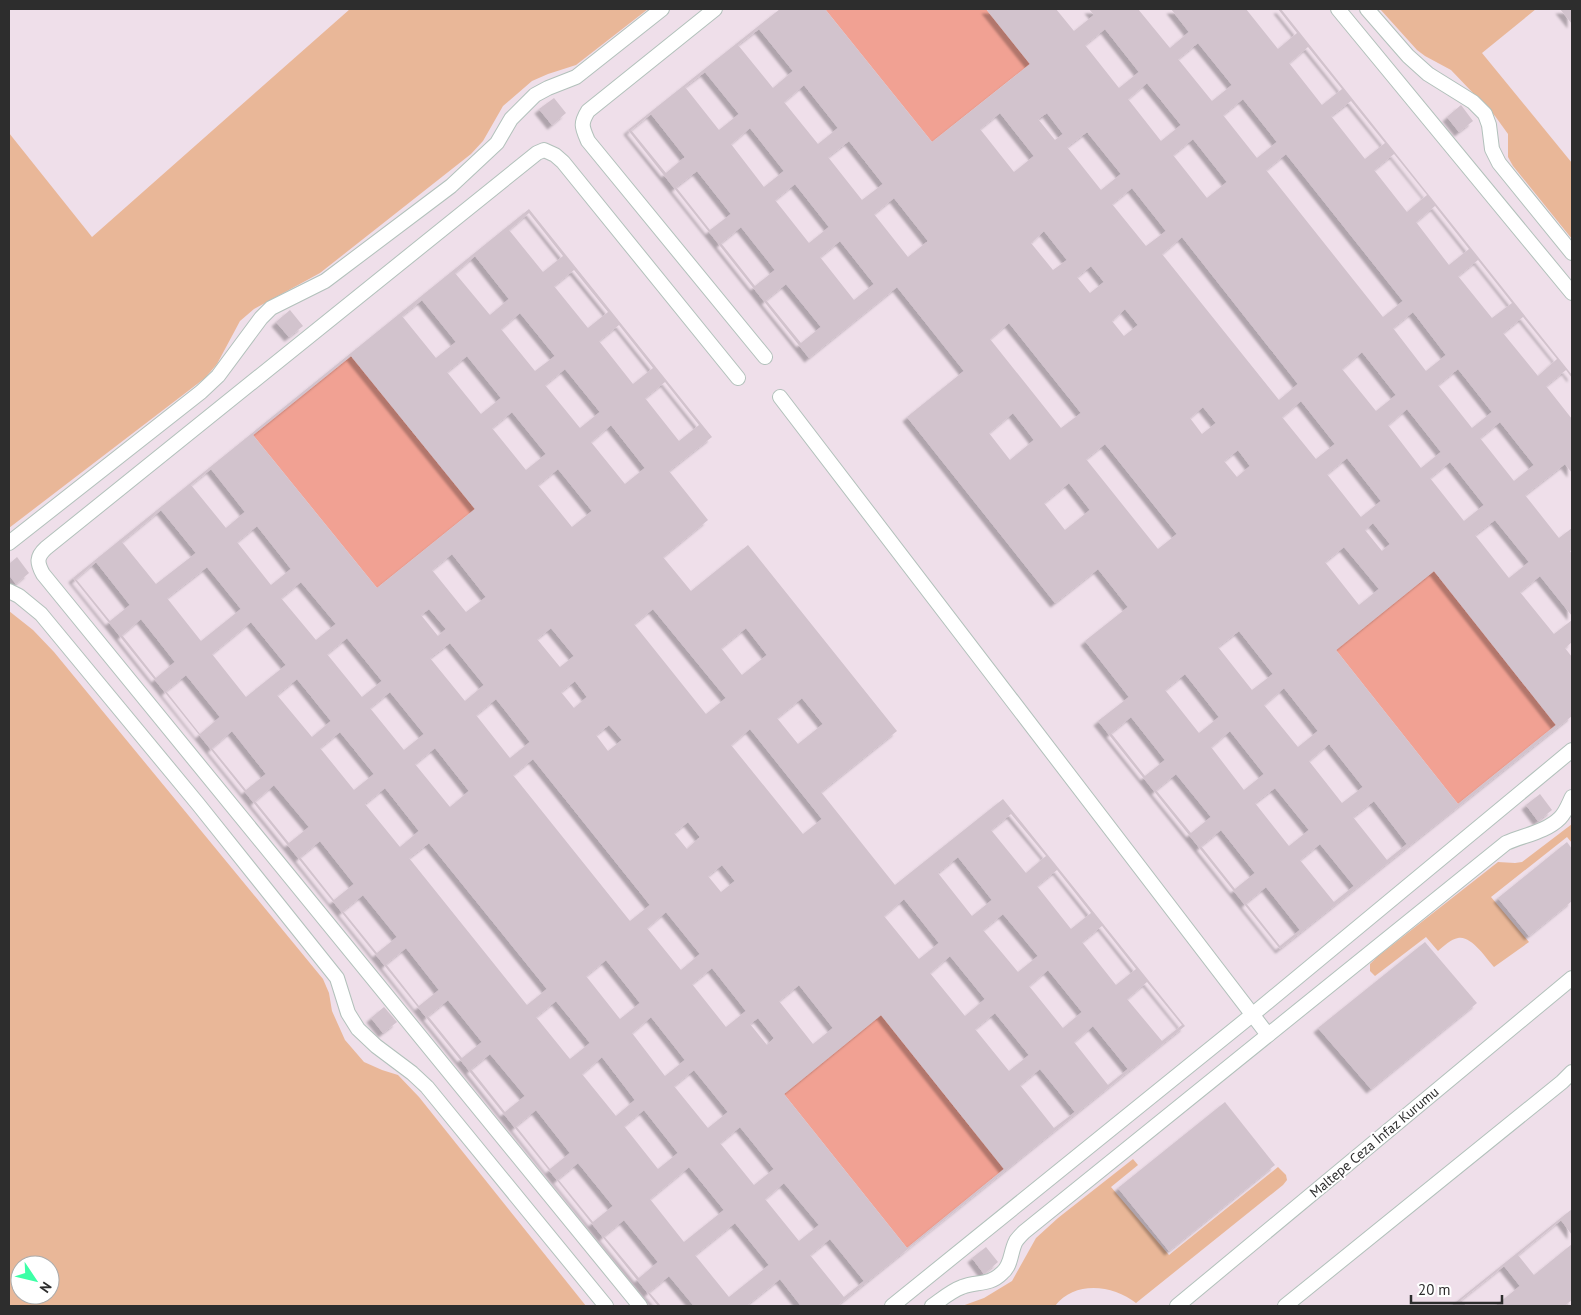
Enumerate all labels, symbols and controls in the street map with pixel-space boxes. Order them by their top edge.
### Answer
street label: Maltepe Ceza İnfaz Kurumu [1306,1083,1442,1201]
north arrow [10,1255,60,1305]
scale bar [1411,1272,1502,1304]
text: N [36,1279,56,1296]
text: 20 m [1418,1280,1451,1299]

